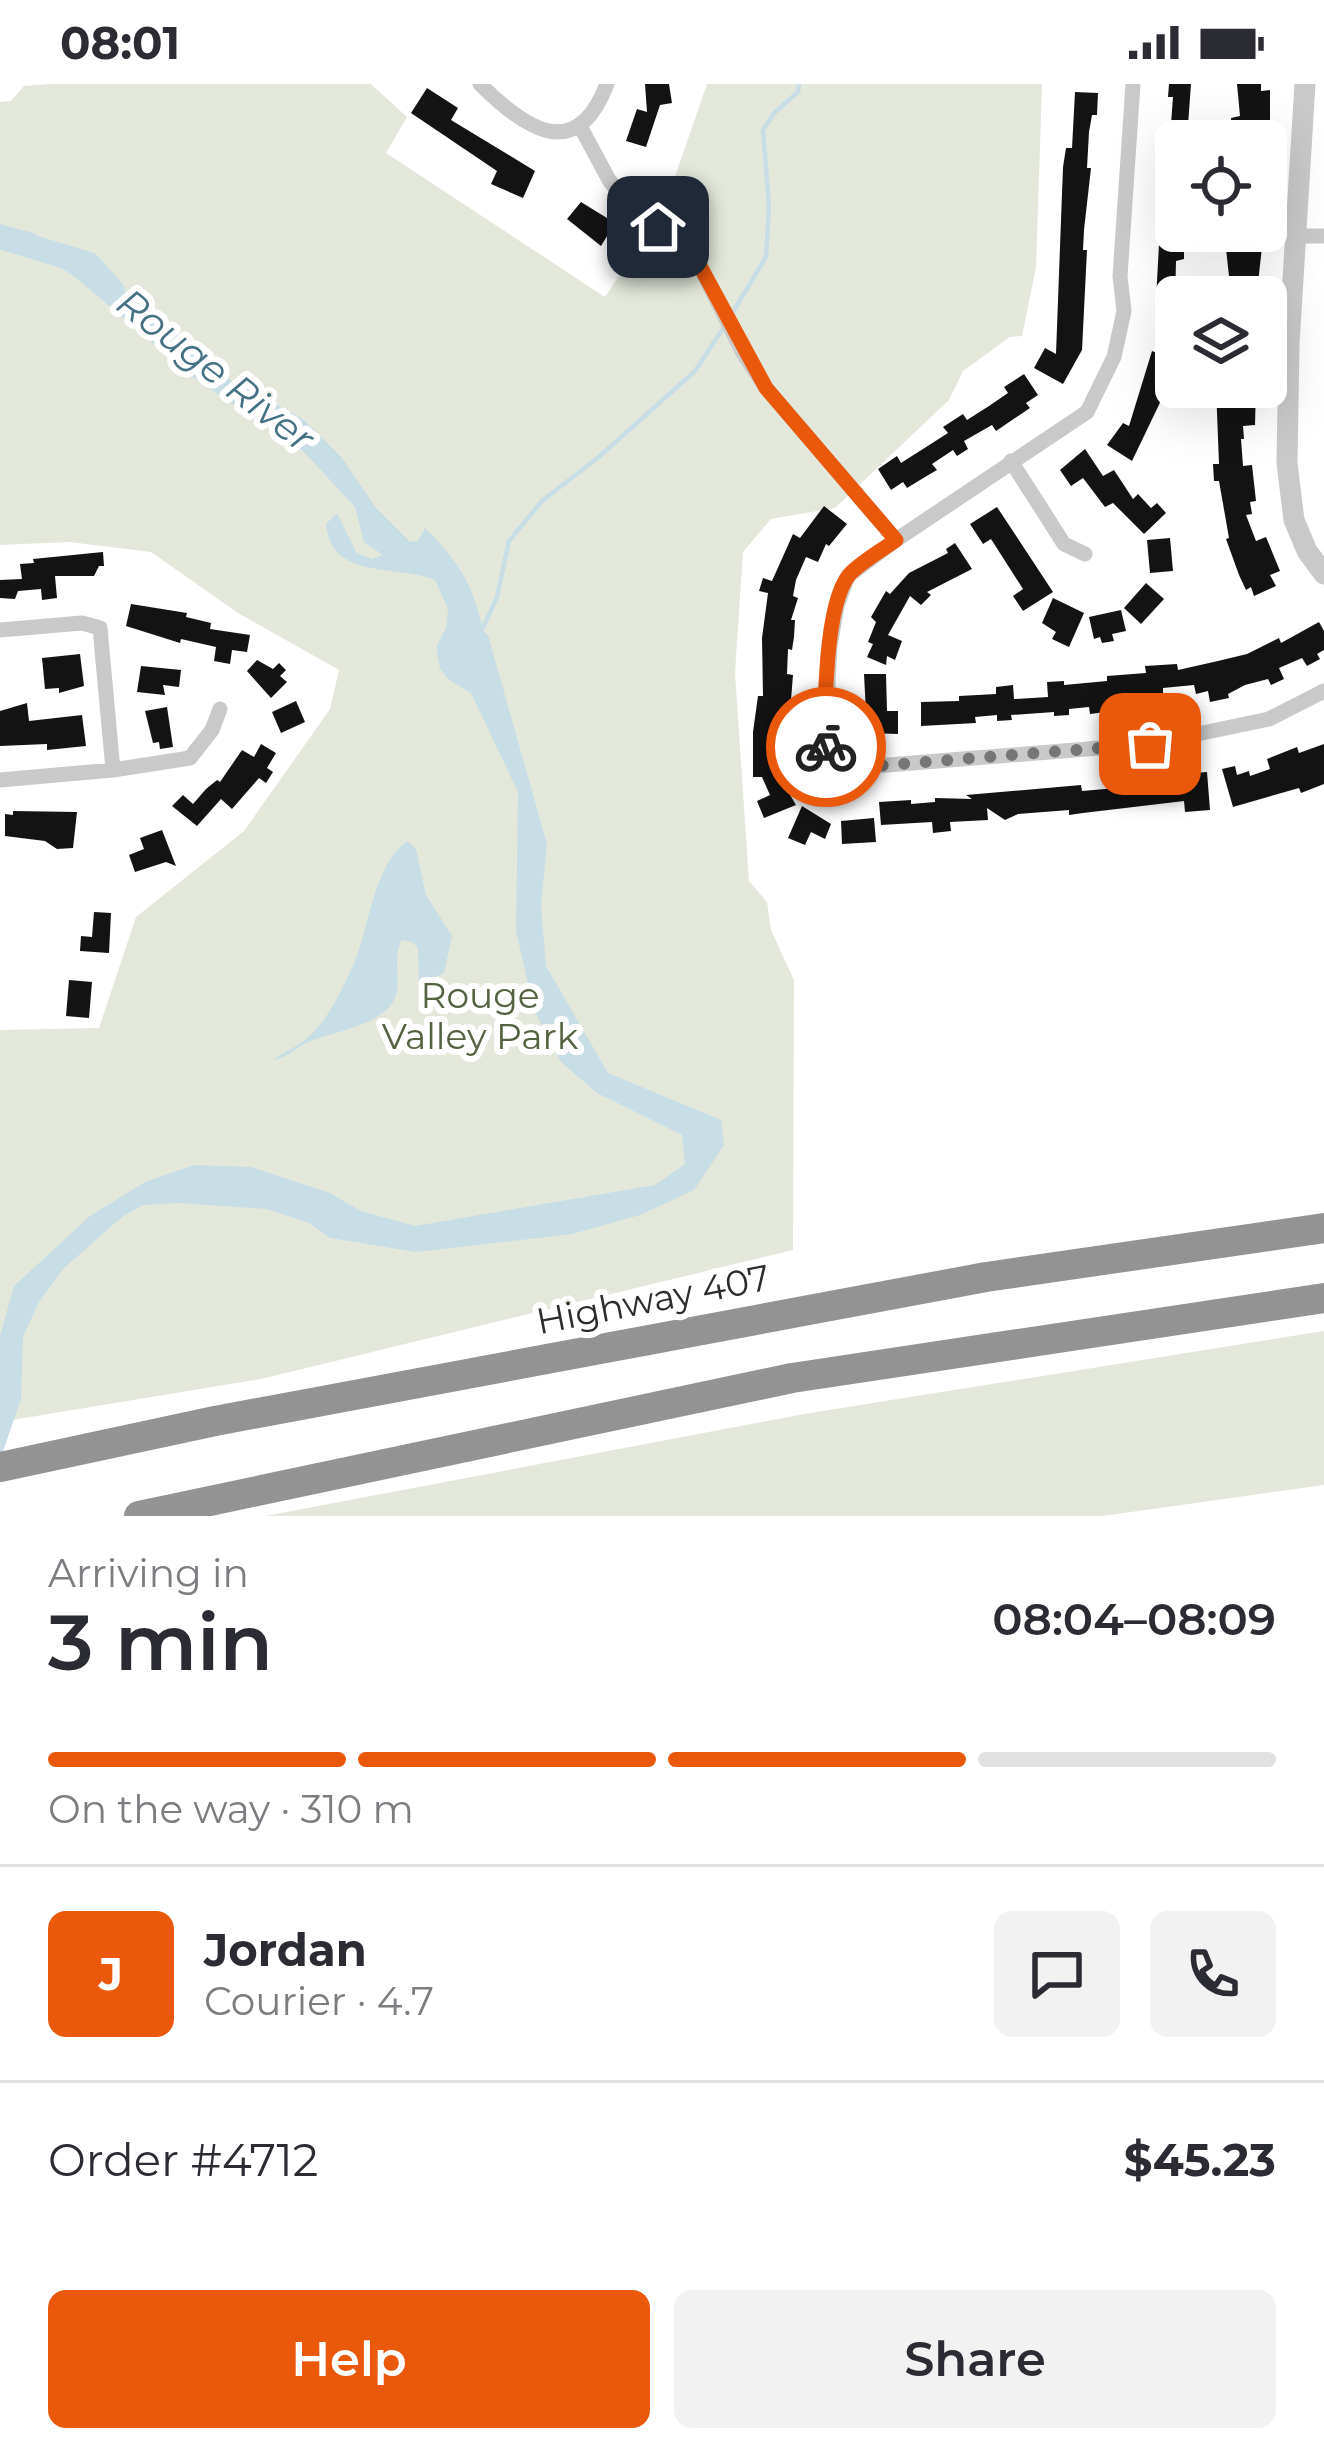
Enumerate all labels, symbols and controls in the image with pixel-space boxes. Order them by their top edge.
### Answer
text: 08:01 [60,15,180,70]
map controls [1155,120,1287,408]
button: locate [1155,120,1287,252]
pin [607,176,709,278]
icon: home [625,194,691,260]
button: layers [1155,276,1287,408]
water label: Rouge River [108,278,326,463]
courier [766,687,886,807]
pin [1099,693,1201,795]
icon: bag [1117,711,1183,777]
icon: bike [793,714,859,780]
park label: Rouge Valley Park [382,973,579,1058]
street label: Highway 407 [533,1255,773,1343]
text: Arriving in [48,1549,249,1597]
text: 08:04–08:09 [992,1591,1276,1646]
text: 3 min [48,1594,273,1690]
text: On the way · 310 m [48,1785,414,1833]
button: chat [994,1911,1120,2037]
button: phone [1150,1911,1276,2037]
text: Jordan [204,1922,367,1977]
text: J [99,1946,123,2001]
text: Courier · 4.7 [204,1977,434,2025]
text: Order #4712 [48,2132,318,2187]
text: $45.23 [1124,2132,1276,2187]
button: Help [48,2290,650,2428]
button: Share [674,2290,1276,2428]

